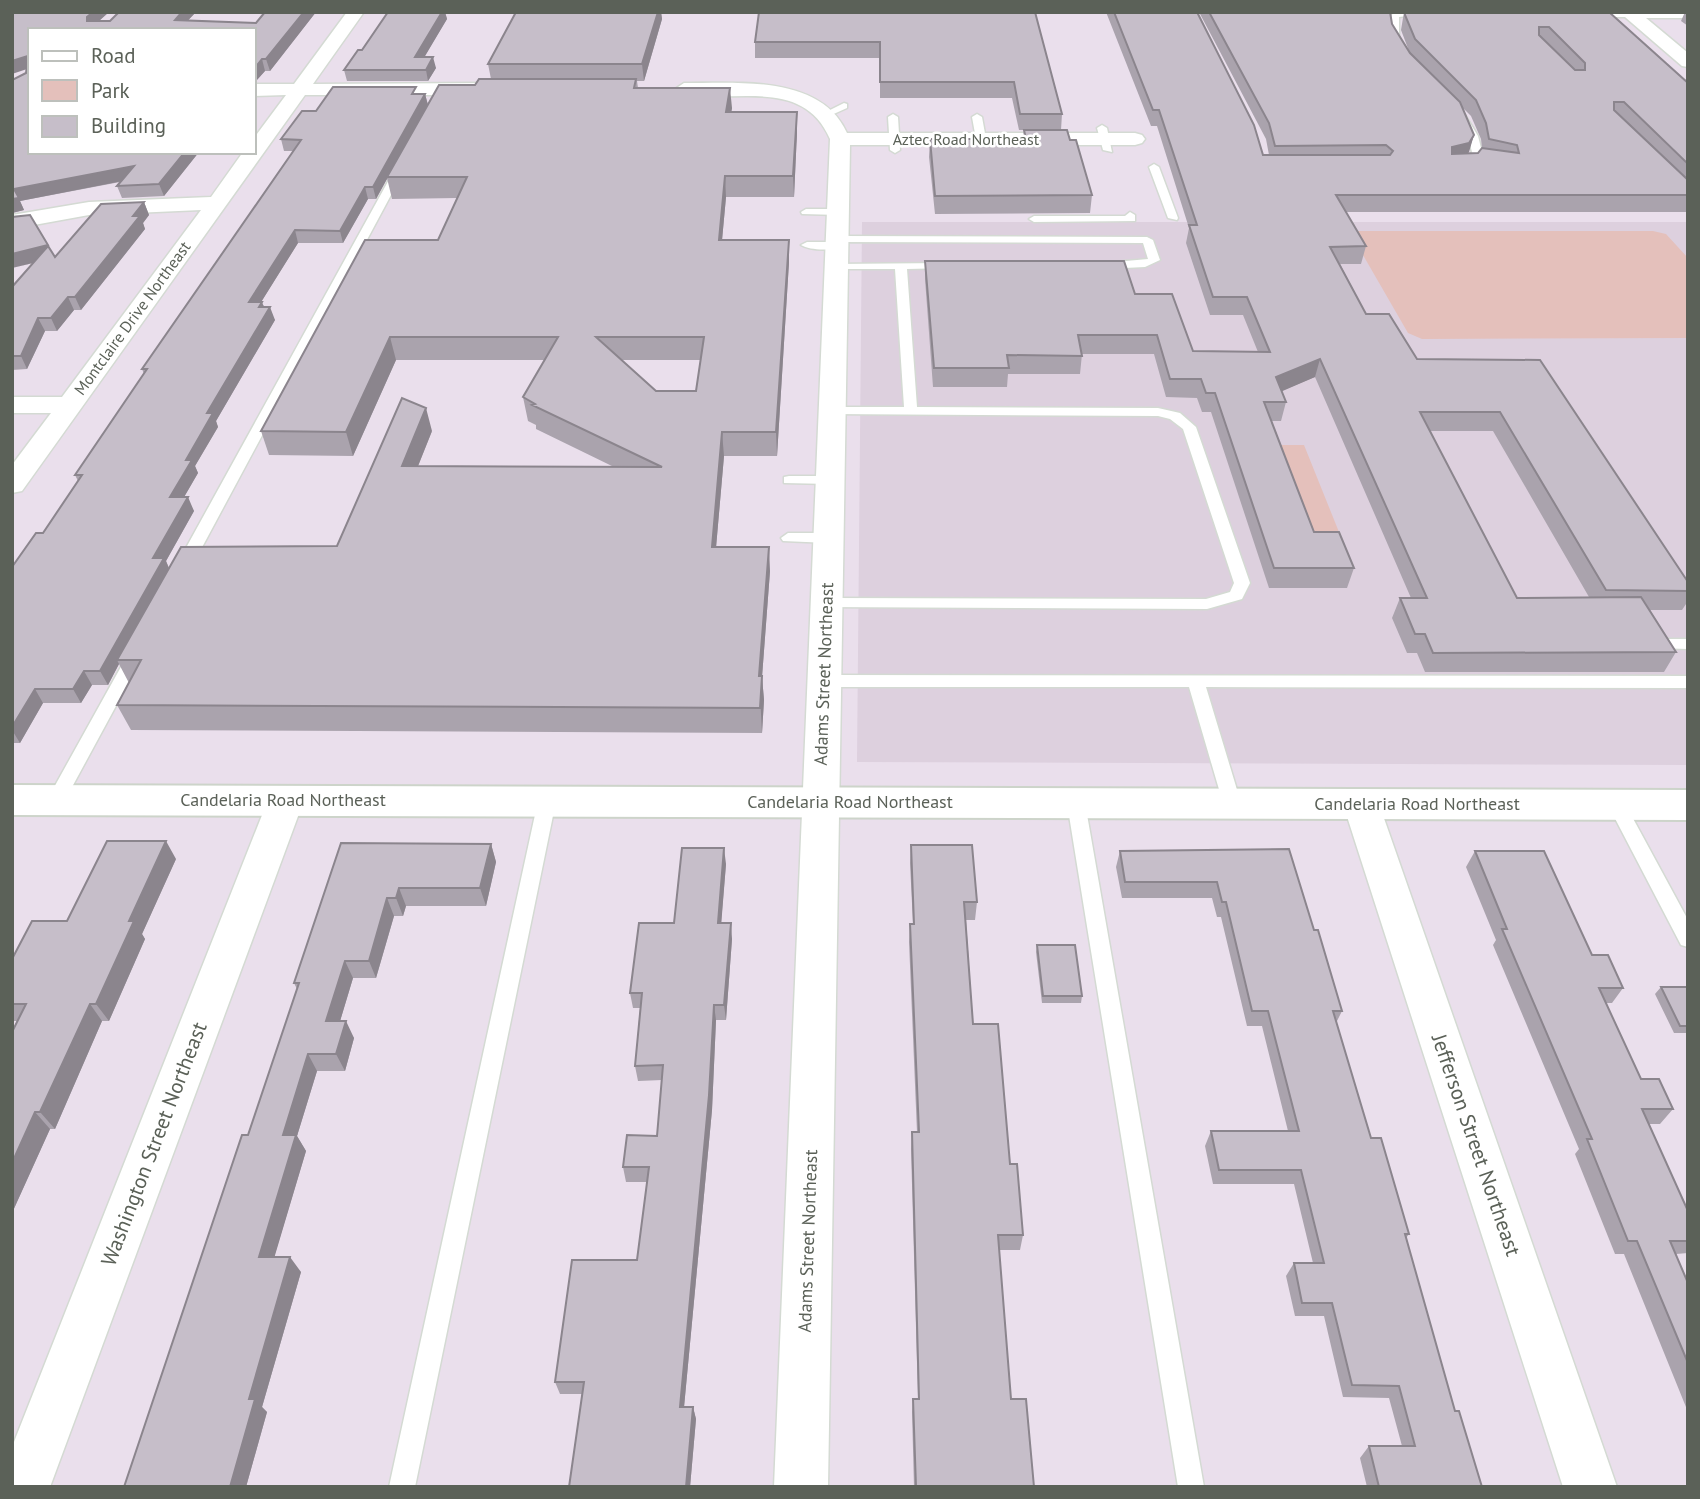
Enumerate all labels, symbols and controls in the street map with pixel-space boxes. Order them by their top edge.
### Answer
legend [28,28,256,154]
text: Road [91,42,135,69]
text: Park [91,77,130,104]
text: Building [91,112,166,139]
street label: Aztec Road Northeast [893,129,1040,149]
street label: Montclaire Drive Northeast [70,237,195,399]
street label: Adams Street Northeast [809,582,838,766]
street label: Candelaria Road Northeast [180,788,386,811]
street label: Candelaria Road Northeast [747,790,953,813]
street label: Candelaria Road Northeast [1314,792,1520,815]
street label: Washington Street Northeast [95,1018,213,1270]
street label: Jefferson Street Northeast [1425,1029,1527,1259]
street label: Adams Street Northeast [793,1149,822,1333]

